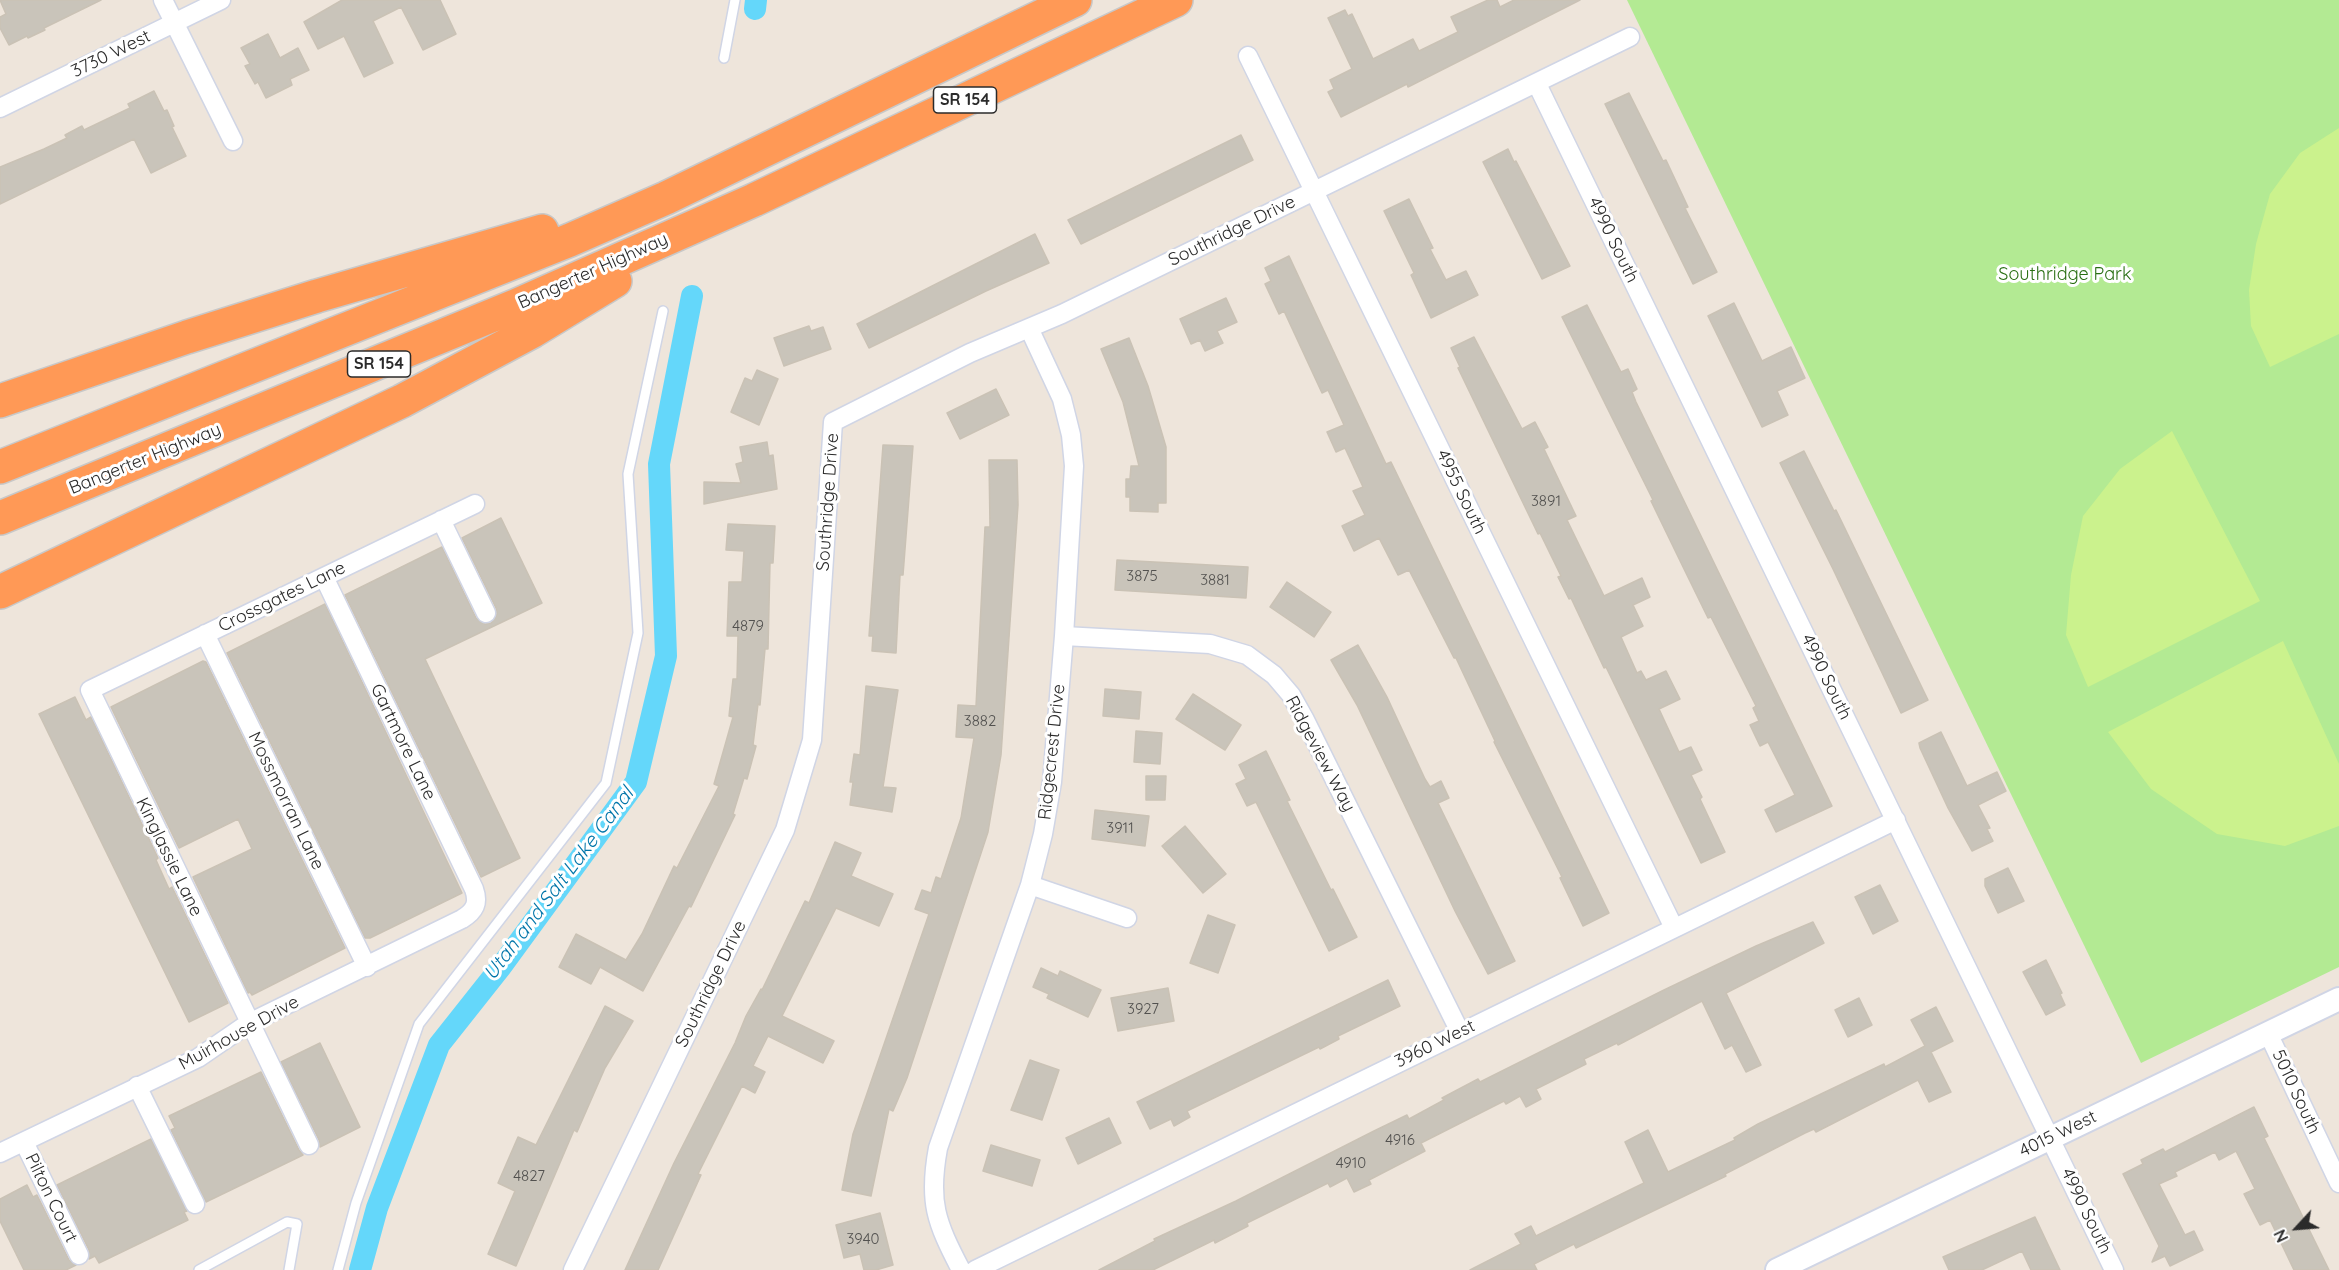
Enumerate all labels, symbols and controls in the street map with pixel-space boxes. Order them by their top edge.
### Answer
street label: 3730 West [68,26,154,82]
road number: SR 154 [934,87,996,113]
street label: Southridge Drive [1165,191,1299,271]
street label: 4990 South [1583,194,1643,286]
street label: Bangerter Highway [515,228,671,314]
park label: Southridge Park [1998,264,2132,286]
road number: SR 154 [348,351,410,377]
street label: Bangerter Highway [66,419,224,499]
street label: Southridge Drive [812,432,844,572]
street label: 4955 South [1431,446,1491,538]
house number: 3891 [1531,492,1561,510]
street label: Crossgates Lane [215,557,349,637]
house number: 3875 [1126,567,1158,585]
house number: 3881 [1200,571,1230,589]
house number: 4879 [732,617,764,635]
street label: 4990 South [1796,631,1856,723]
street label: Gartmore Lane [366,680,440,804]
street label: Ridgecrest Drive [1034,683,1070,821]
street label: Ridgeview Way [1280,692,1360,816]
house number: 3882 [964,712,996,730]
street label: Mossmorran Lane [243,728,329,874]
water label: Utah and Salt Lake Canal [479,783,639,985]
street label: Kinglassie Lane [131,794,207,920]
house number: 3911 [1106,819,1134,837]
street label: Southridge Drive [671,917,751,1051]
street label: Muirhouse Drive [175,991,303,1075]
house number: 3927 [1127,1000,1159,1018]
street label: 3960 West [1391,1015,1479,1073]
street label: 5010 South [2267,1046,2325,1138]
street label: 4015 West [2016,1106,2100,1162]
house number: 4916 [1385,1131,1415,1149]
street label: Pilton Court [20,1150,82,1246]
house number: 4910 [1336,1154,1366,1172]
street label: 4990 South [2056,1165,2116,1257]
house number: 4827 [513,1167,545,1185]
north arrow [2267,1198,2327,1258]
text: N [2269,1226,2292,1246]
house number: 3940 [846,1230,880,1248]

